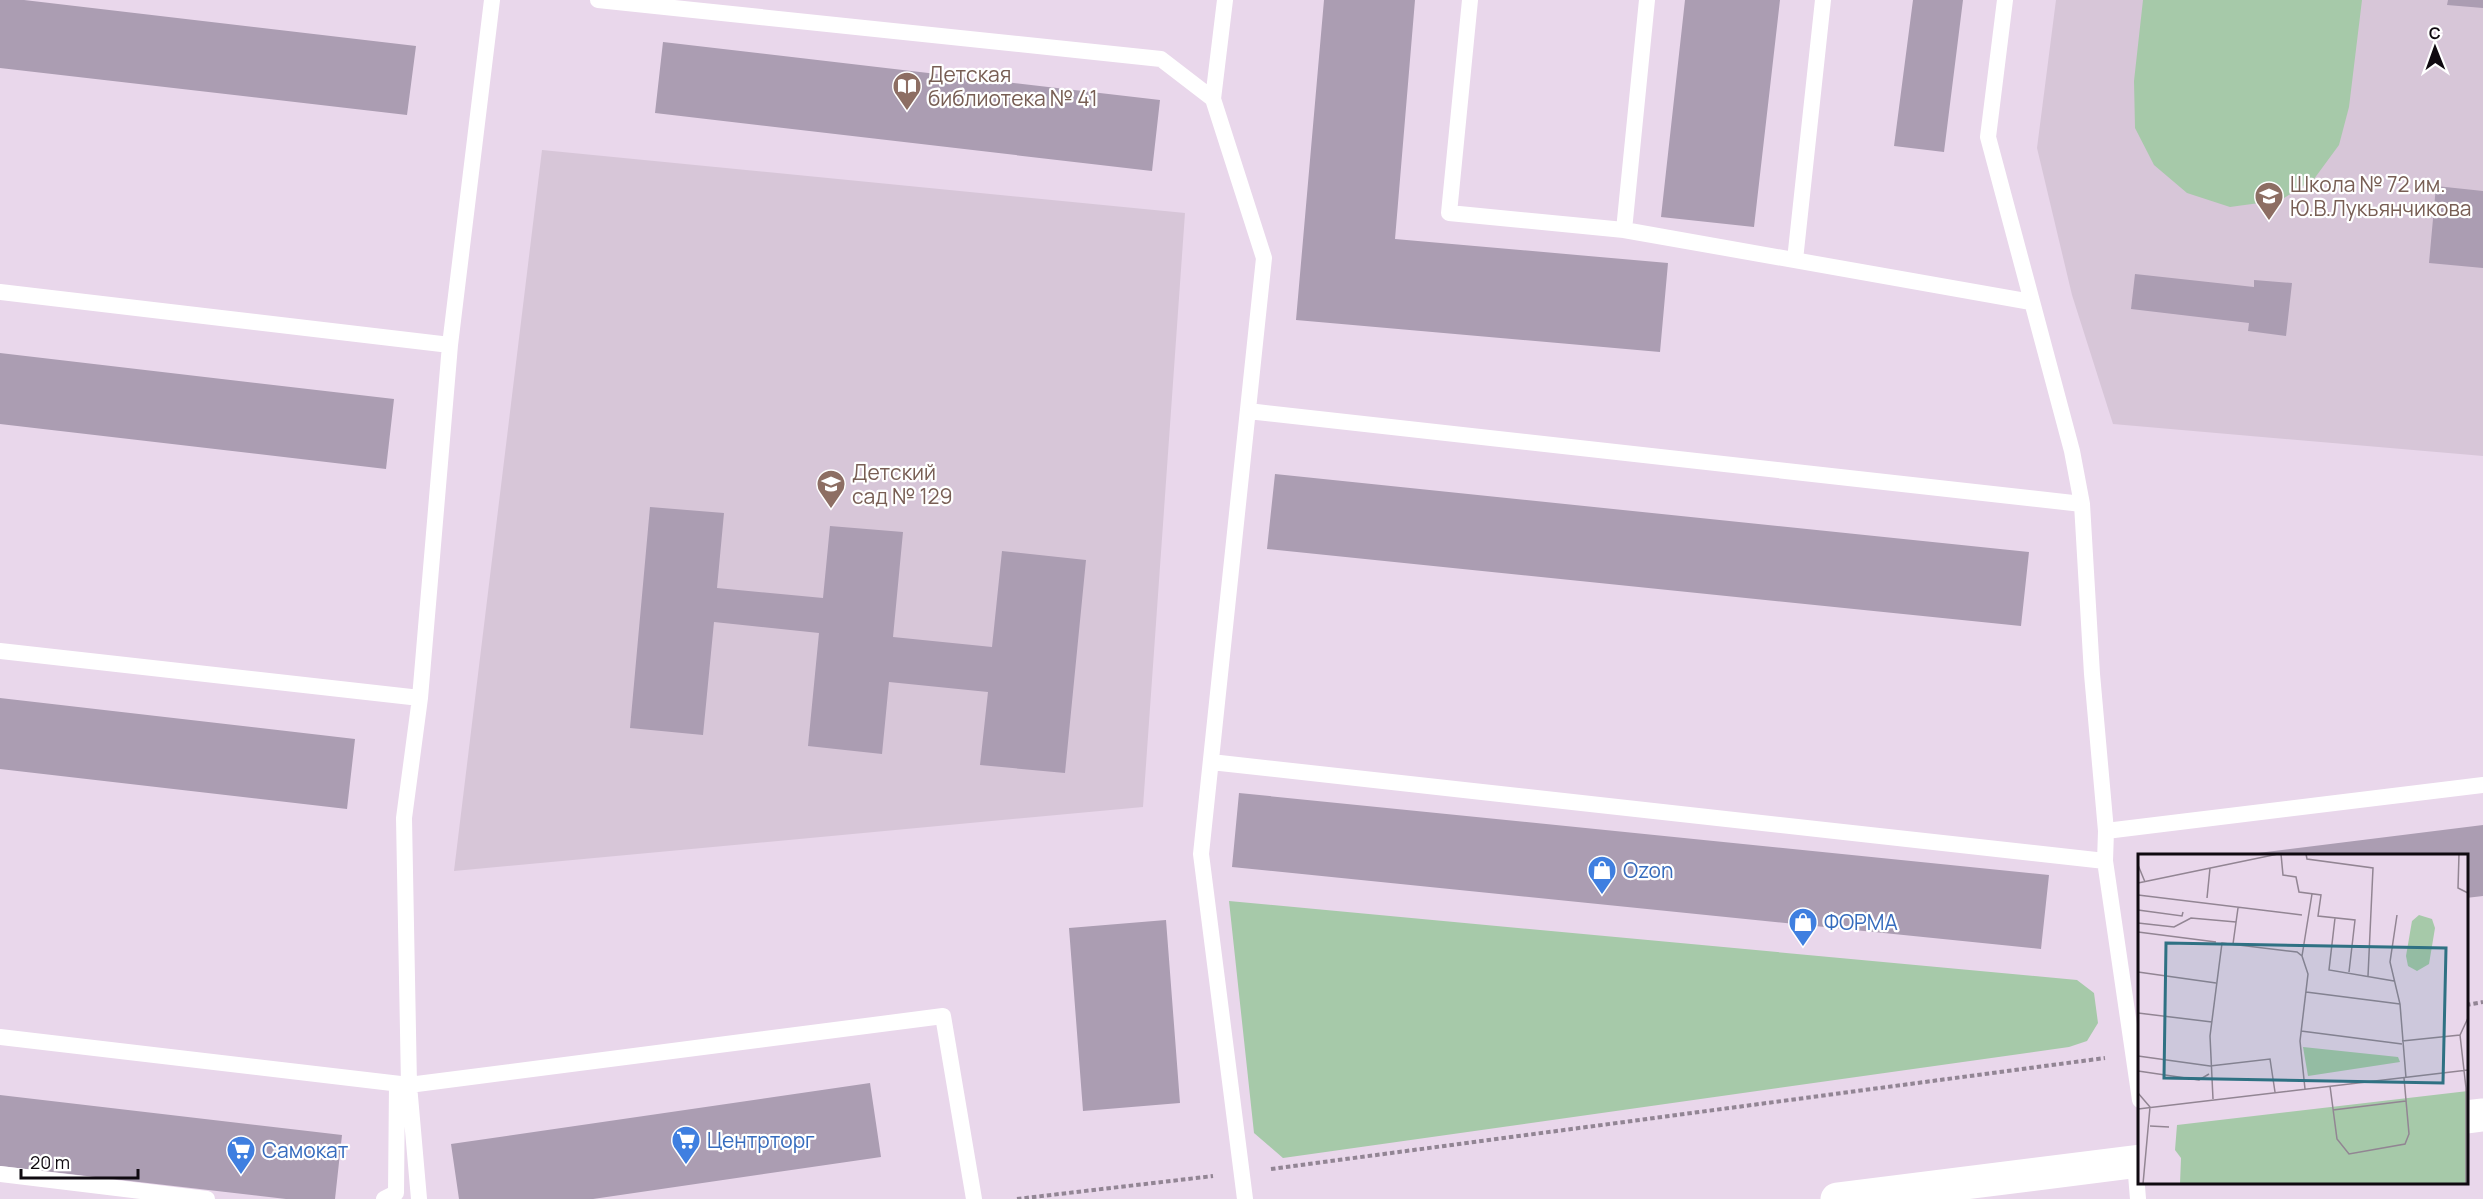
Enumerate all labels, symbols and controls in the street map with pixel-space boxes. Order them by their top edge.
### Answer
north arrow [2405,18,2465,78]
text: С [2429,22,2441,44]
place label: Детская библиотека № 41 [928,60,1098,112]
library icon: Детская библиотека № 41 [891,70,923,112]
place label: Школа № 72 им. Ю.В.Лукьянчикова [2290,170,2471,222]
school or university icon: Школа № 72 им. Ю.В.Лукьянчикова [2253,180,2285,222]
place label: Детский сад № 129 [852,458,953,510]
school or university icon: Детский сад № 129 [815,468,847,510]
shop icon: Ozon [1586,854,1618,896]
inset map [2138,854,2468,1184]
place label: Ozon [1623,856,1673,884]
shop icon: ФОРМА [1787,906,1819,948]
place label: ФОРМА [1824,908,1898,936]
supermarket icon: Центрторг [670,1124,702,1166]
place label: Центрторг [707,1126,815,1154]
supermarket icon: Самокат [225,1134,257,1176]
place label: Самокат [262,1136,349,1164]
scale bar [21,1142,138,1180]
text: 20 m [30,1150,70,1174]

